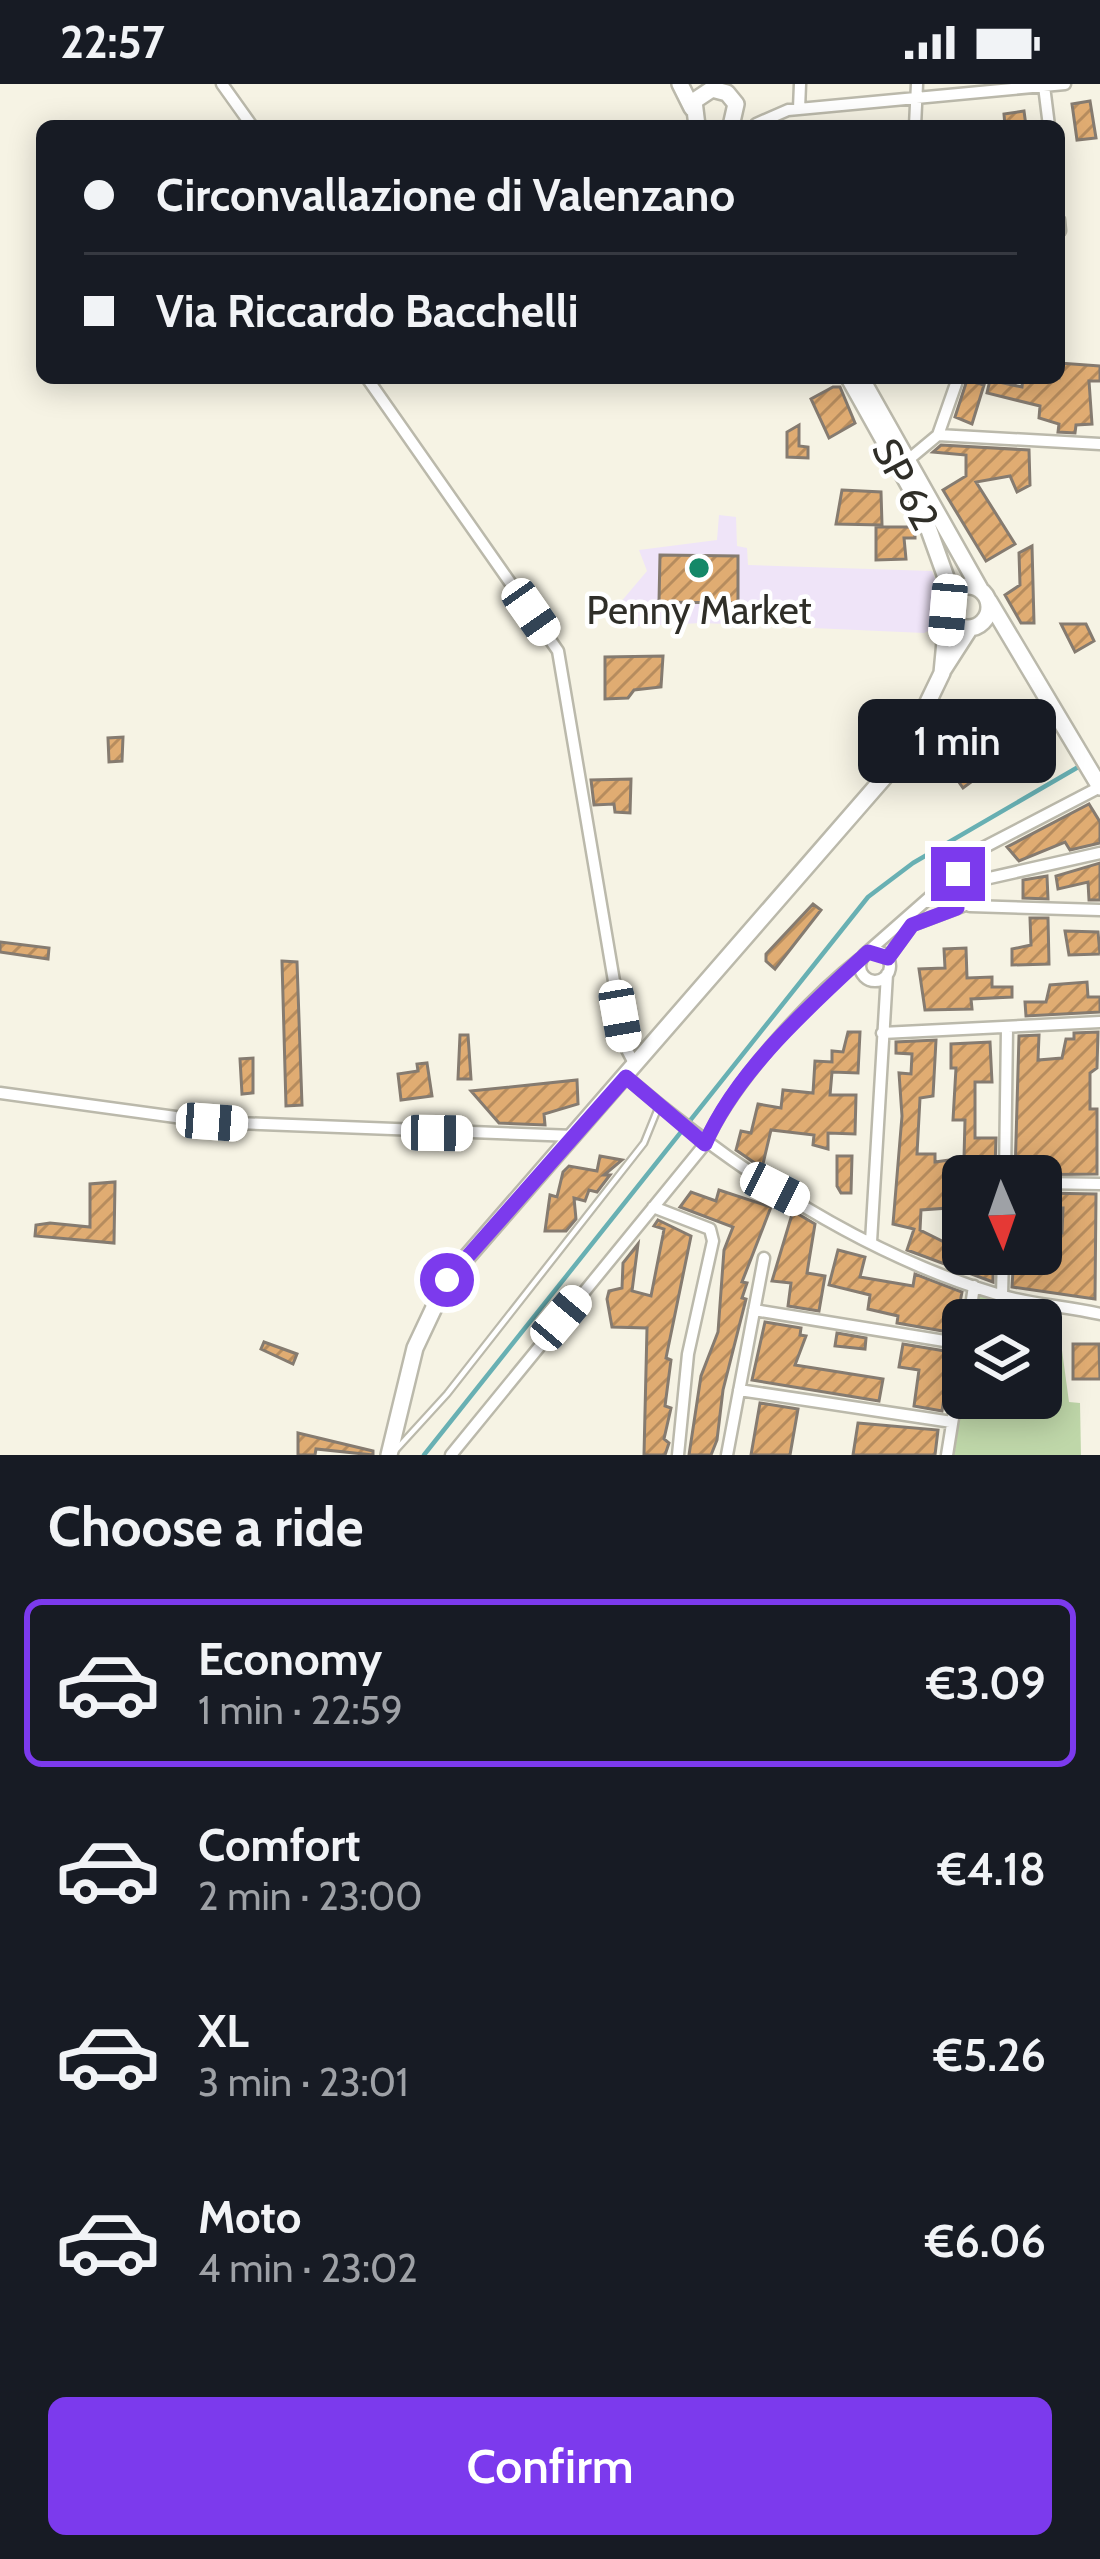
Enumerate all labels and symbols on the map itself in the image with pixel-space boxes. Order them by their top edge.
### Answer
street label: SP 62 [862,430,950,538]
marker: Penny Market [686,555,712,581]
car [496,572,566,652]
car [927,573,969,647]
place label: Penny Market [586,586,812,634]
callout: 1 min [859,700,1057,784]
route end [931,847,985,901]
car [596,977,644,1055]
car [175,1102,249,1142]
car [401,1114,473,1152]
north arrow [942,1155,1062,1275]
car [735,1157,815,1221]
route start [420,1253,474,1307]
car [524,1279,598,1357]

